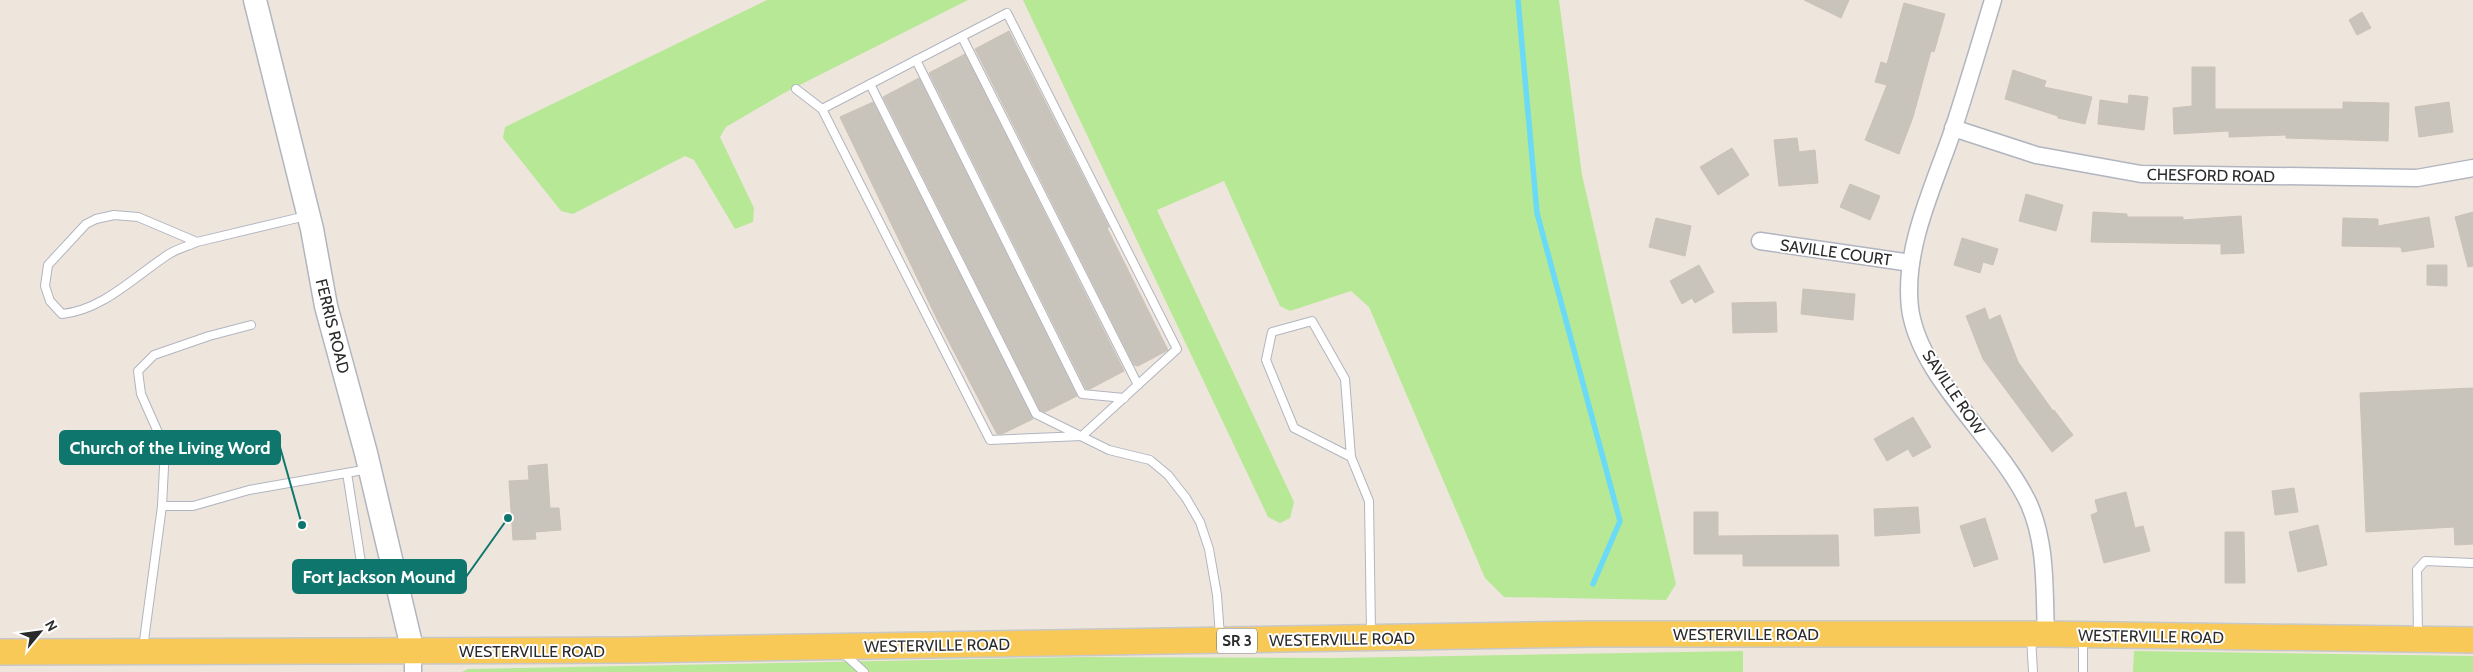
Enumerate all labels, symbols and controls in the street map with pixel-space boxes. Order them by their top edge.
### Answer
street label: CHESFORD ROAD [2147,165,2275,186]
street label: SAVILLE COURT [1779,235,1893,270]
street label: FERRIS ROAD [312,277,353,375]
street label: SAVILLE ROW [1918,346,1989,439]
callout: Church of the Living Word [60,431,280,464]
text: Church of the Living Word [70,437,270,459]
callout: Fort Jackson Mound [293,560,466,593]
text: Fort Jackson Mound [302,566,456,588]
north arrow [15,607,65,657]
text: N [41,617,62,634]
street label: WESTERVILLE ROAD [1673,625,1819,644]
street label: WESTERVILLE ROAD [2078,626,2224,647]
road number: SR 3 [1217,628,1257,654]
street label: WESTERVILLE ROAD [1269,629,1415,650]
street label: WESTERVILLE ROAD [864,635,1010,656]
street label: WESTERVILLE ROAD [459,642,605,661]

